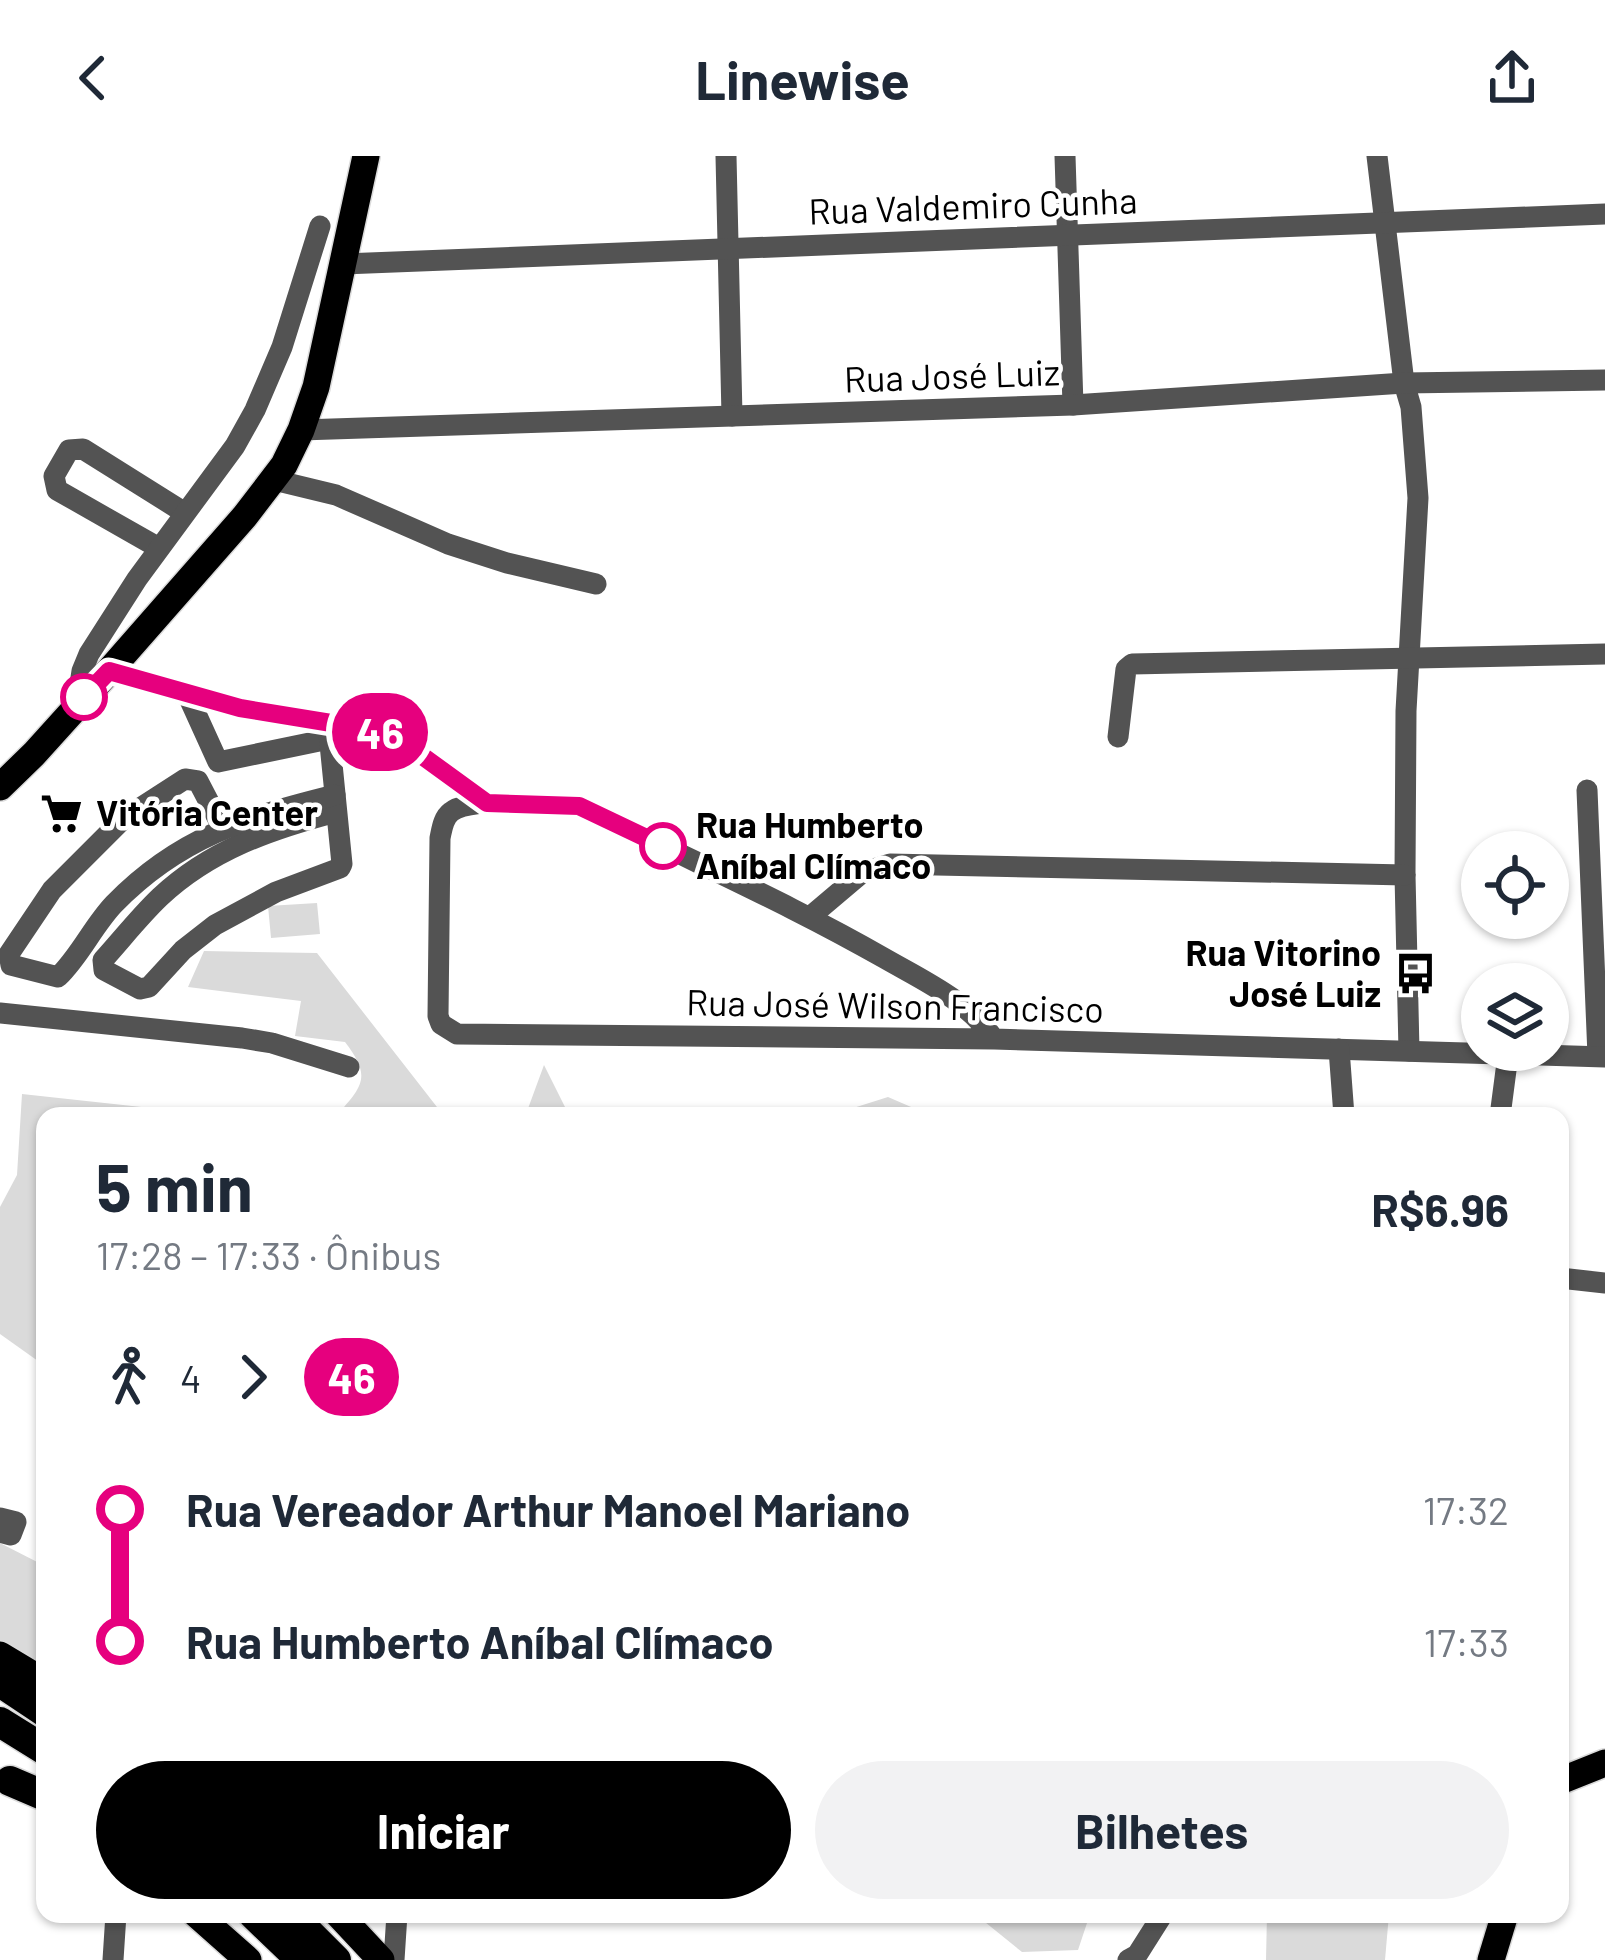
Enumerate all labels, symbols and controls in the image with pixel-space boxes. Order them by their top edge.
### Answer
icon: back [60,45,126,111]
icon: share [1479,45,1545,111]
text: Linewise [695,46,910,111]
street label: Rua Valdemiro Cunha [808,177,1138,232]
street label: Rua José Luiz [843,349,1061,400]
unlabelled marker [62,675,106,719]
line badge: 46 [326,693,434,771]
text: 46 [356,707,404,757]
supermarket icon: Vitória Center [39,790,85,836]
place label: Vitória Center [96,790,318,833]
place label: Rua Humberto Aníbal Clímaco [696,802,931,886]
marker: Rua Humberto Aníbal Clímaco [641,824,685,868]
map controls [1461,831,1569,1071]
button: locate [1461,831,1569,939]
place label: Rua Vitorino José Luiz [1185,930,1381,1014]
bus stop icon: Rua Vitorino José Luiz [1392,951,1438,997]
button: layers [1461,963,1569,1071]
street label: Rua José Wilson Francisco [686,979,1104,1030]
text: 5 min [96,1146,253,1225]
text: R$6.96 [1371,1182,1509,1236]
text: 17:28 – 17:33 · Ônibus [96,1231,441,1278]
icon: walk [96,1344,162,1410]
icon: forward [220,1344,286,1410]
text: 46 [328,1352,375,1402]
text: 4 [180,1354,202,1401]
text: Rua Vereador Arthur Manoel Mariano [186,1482,910,1536]
text: 17:32 [1423,1486,1509,1533]
text: Rua Humberto Aníbal Clímaco [186,1614,773,1668]
text: 17:33 [1424,1618,1509,1665]
button: Iniciar [96,1761,791,1899]
button: Bilhetes [815,1761,1509,1899]

